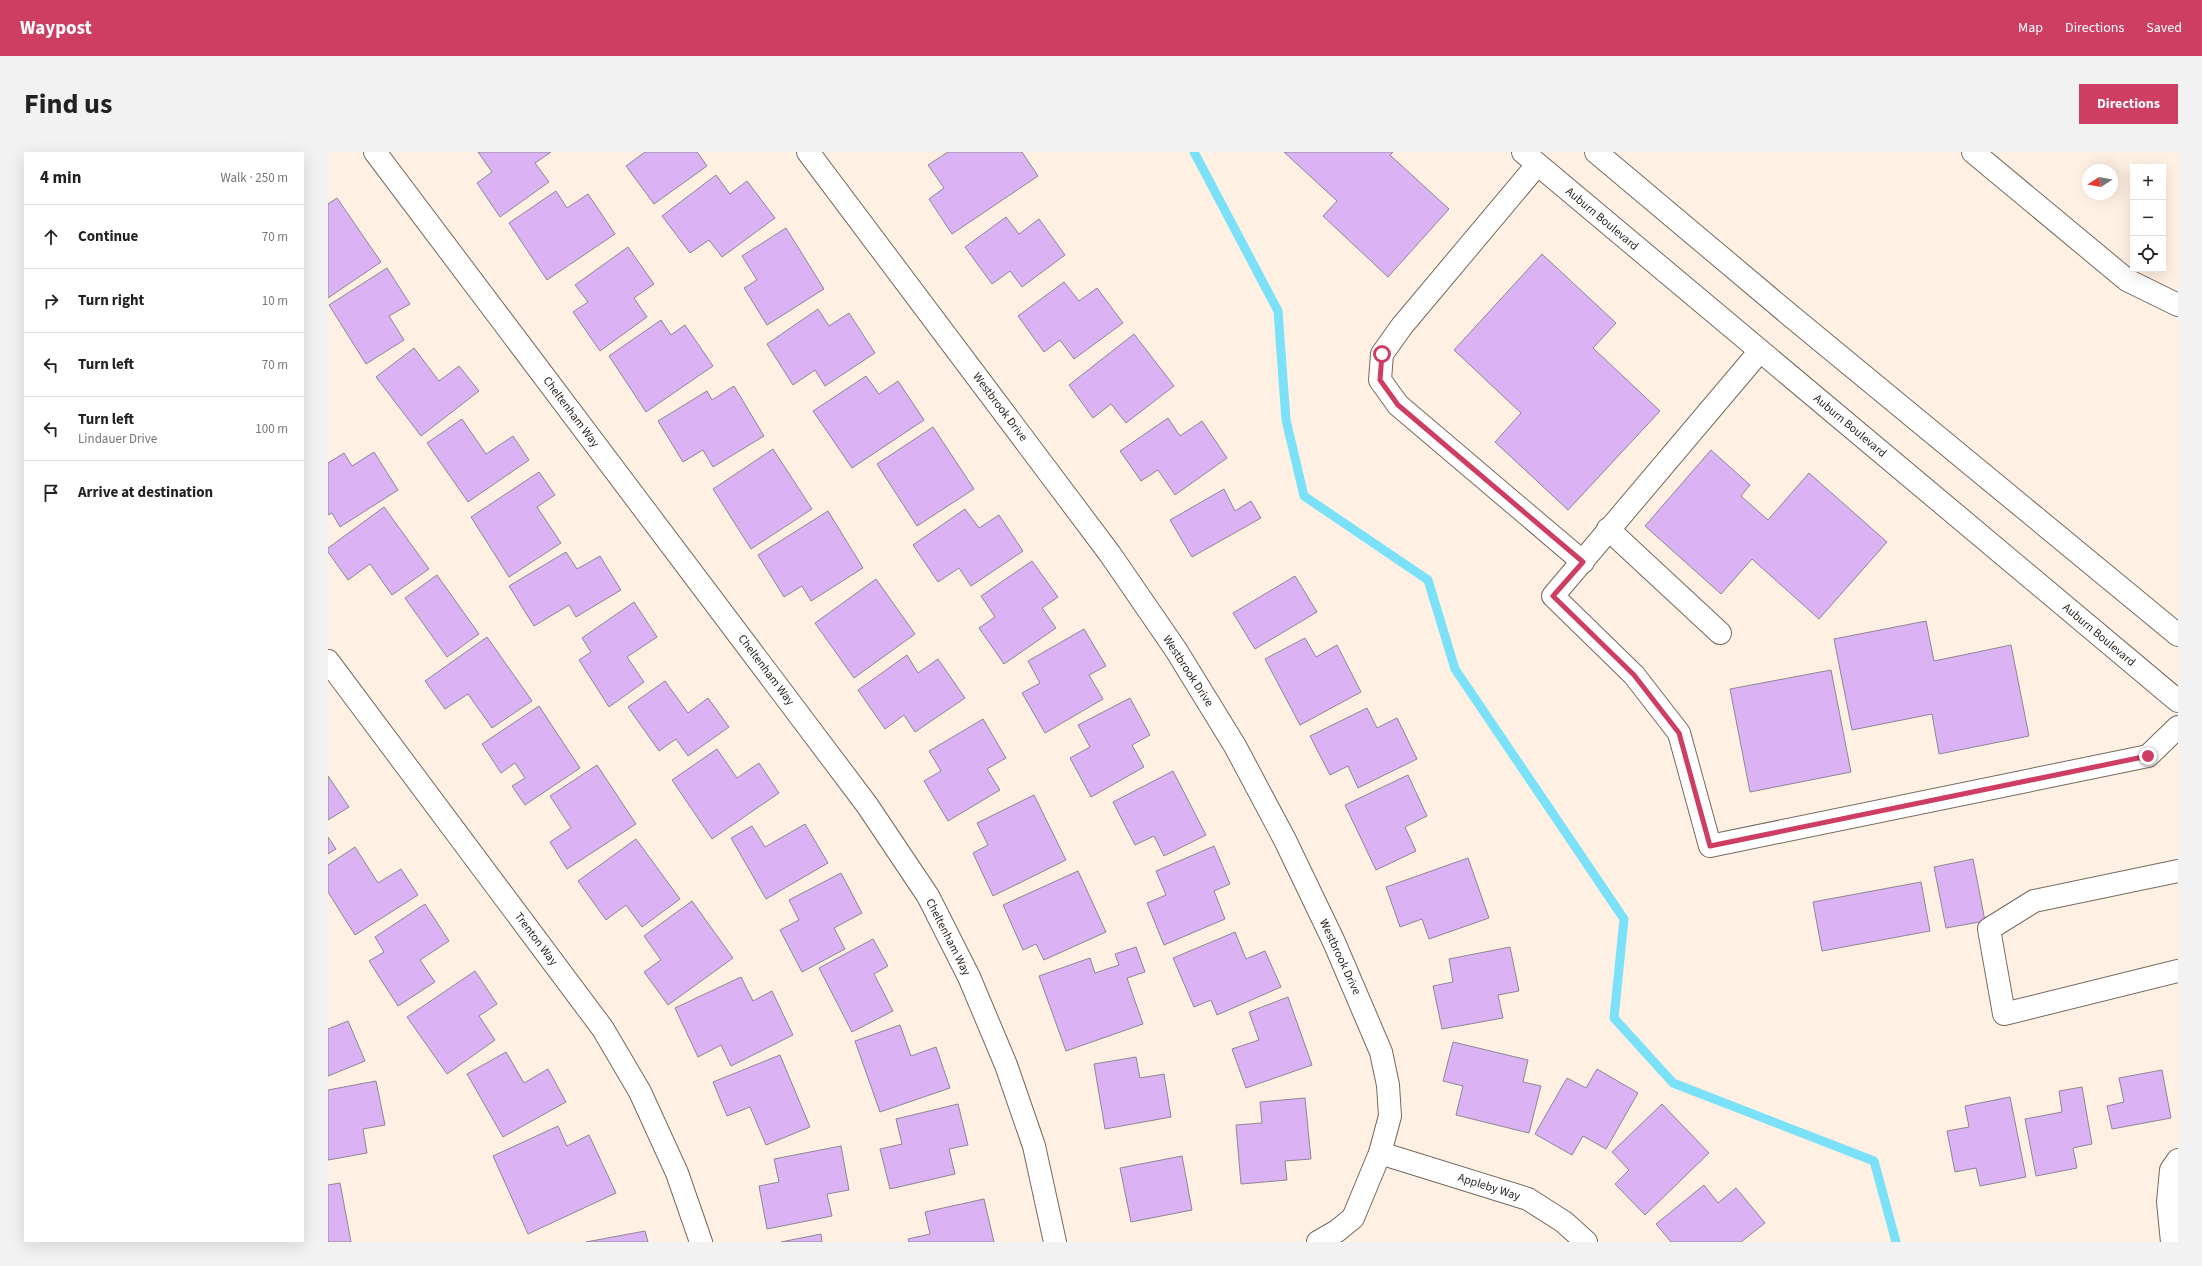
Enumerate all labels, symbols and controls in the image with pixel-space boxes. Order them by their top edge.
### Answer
text: Waypost [20,15,92,42]
text: Map [2018,18,2043,38]
text: Directions [2065,18,2124,38]
text: Saved [2146,18,2182,38]
text: Find us [24,84,112,124]
button: Directions [2079,84,2178,124]
north arrow [2082,164,2118,200]
map controls [2130,164,2166,272]
button: + [2130,164,2166,200]
text: 4 min [40,166,81,190]
text: Walk · 250 m [220,169,288,187]
street label: Auburn Boulevard [1562,183,1642,255]
button: − [2130,200,2166,236]
icon: ahead [40,226,62,248]
text: Continue [78,226,138,247]
text: 70 m [262,228,288,246]
button: locate [2130,236,2166,272]
icon: right [40,290,62,312]
text: Turn right [78,290,144,311]
text: 10 m [262,292,288,310]
route start [1373,345,1391,363]
icon: left [40,354,62,376]
text: Turn left [78,354,134,375]
text: 70 m [262,356,288,374]
street label: Westbrook Drive [968,369,1032,445]
street label: Cheltenham Way [539,373,603,451]
street label: Auburn Boulevard [1810,390,1890,462]
text: Turn left [78,409,134,430]
icon: left [40,418,62,440]
text: 100 m [255,420,288,438]
text: Lindauer Drive [78,430,157,448]
icon: arrive [40,482,62,504]
text: Arrive at destination [78,482,213,503]
street label: Auburn Boulevard [2059,599,2139,671]
street label: Cheltenham Way [734,631,798,709]
street label: Westbrook Drive [1158,632,1218,710]
route end [2139,747,2157,765]
street label: Cheltenham Way [921,895,975,979]
street label: Trenton Way [510,909,562,969]
street label: Westbrook Drive [1315,916,1365,998]
street label: Appleby Way [1456,1169,1523,1205]

